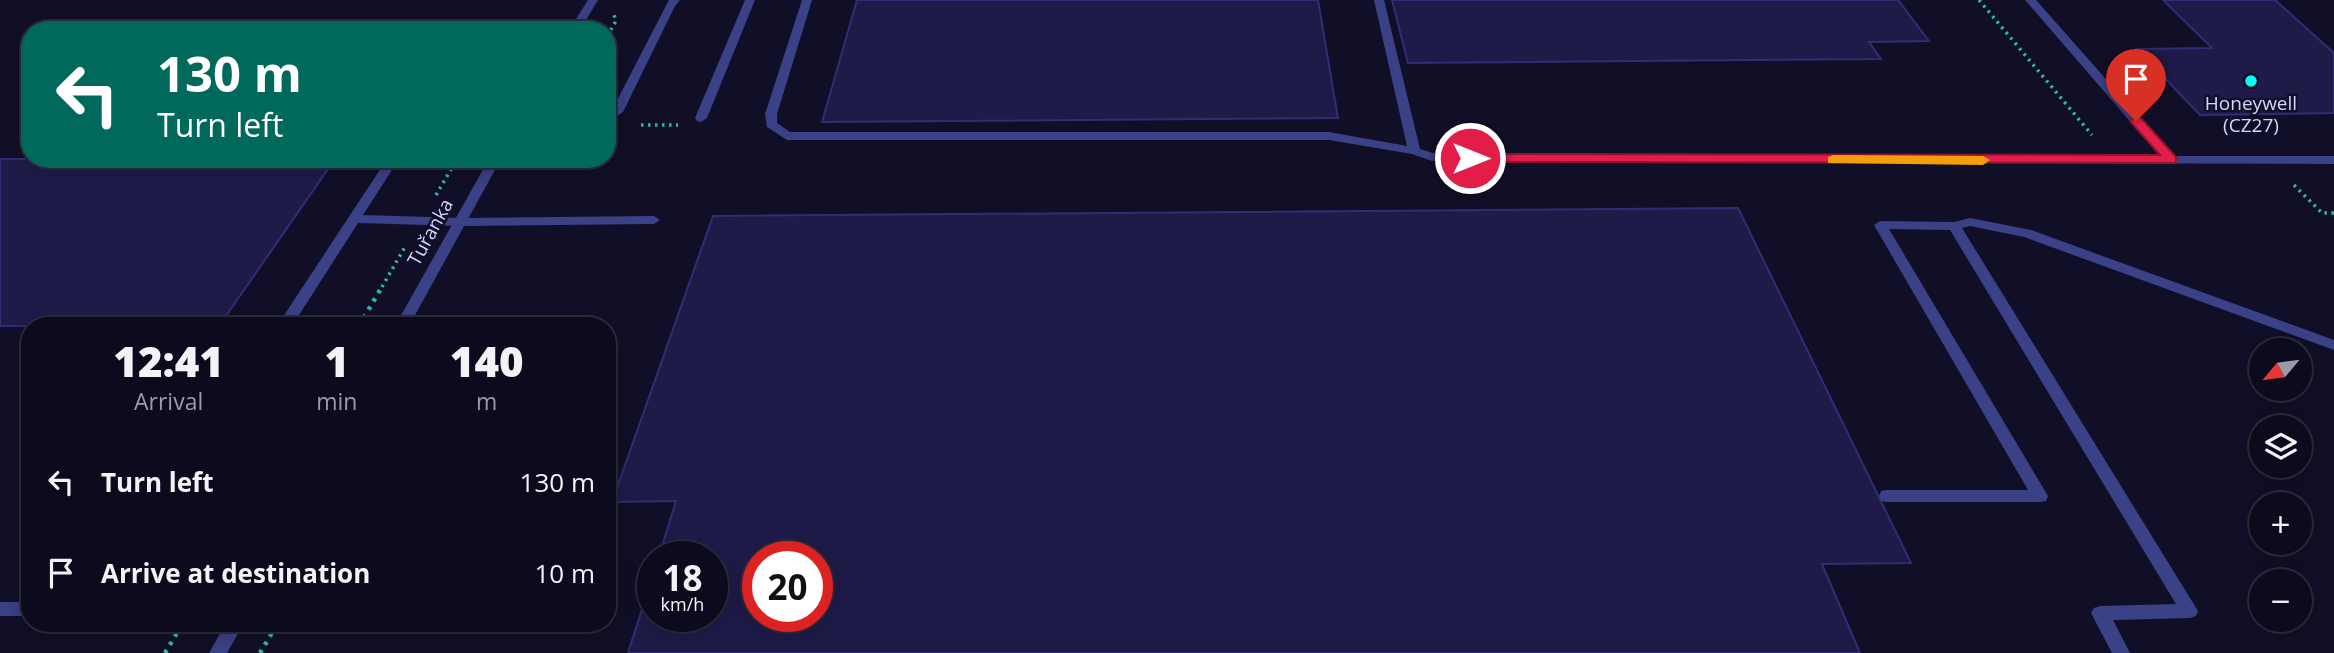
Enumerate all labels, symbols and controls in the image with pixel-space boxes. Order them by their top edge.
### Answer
text: 130 m [157,40,302,106]
icon: left [42,49,133,140]
pin [2106,49,2166,121]
icon: arrive [2117,60,2155,98]
marker: Honeywell (CZ27) [2243,73,2259,89]
place label: Honeywell (CZ27) [2205,90,2297,138]
text: Turn left [157,103,283,146]
position arrow [1433,121,1507,195]
street label: Tuřanka [401,194,459,270]
text: 12:41 [113,332,224,389]
text: 1 [325,332,349,389]
text: 140 [450,332,524,389]
north arrow [2249,338,2312,401]
map controls [2249,338,2312,632]
text: Arrival [134,385,203,417]
text: min [316,385,357,417]
text: m [476,385,497,417]
button: layers [2249,415,2312,478]
icon: left [42,463,80,501]
text: Turn left [101,464,213,500]
text: 130 m [520,464,595,500]
button: + [2249,492,2312,555]
speed limit sign: 20 [742,541,833,632]
icon: arrive [42,554,80,592]
text: 18 [662,554,703,601]
text: Arrive at destination [101,555,370,591]
text: 10 m [534,555,595,591]
button: − [2249,569,2312,632]
text: km/h [661,592,704,616]

